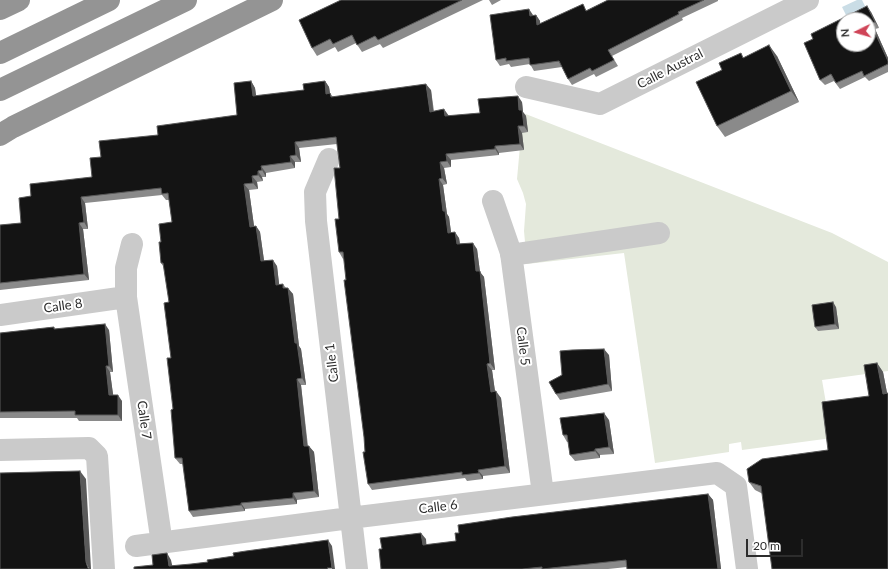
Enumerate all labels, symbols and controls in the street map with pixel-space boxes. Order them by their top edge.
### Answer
north arrow [836,12,876,52]
text: N [838,28,851,38]
street label: Calle Austral [634,46,706,92]
street label: Calle 8 [43,296,83,316]
street label: Calle 5 [513,326,533,366]
street label: Calle 1 [322,343,342,383]
street label: Calle 7 [134,400,154,440]
street label: Calle 6 [418,497,458,517]
scale bar [748,531,805,557]
text: 20 m [753,538,780,553]

